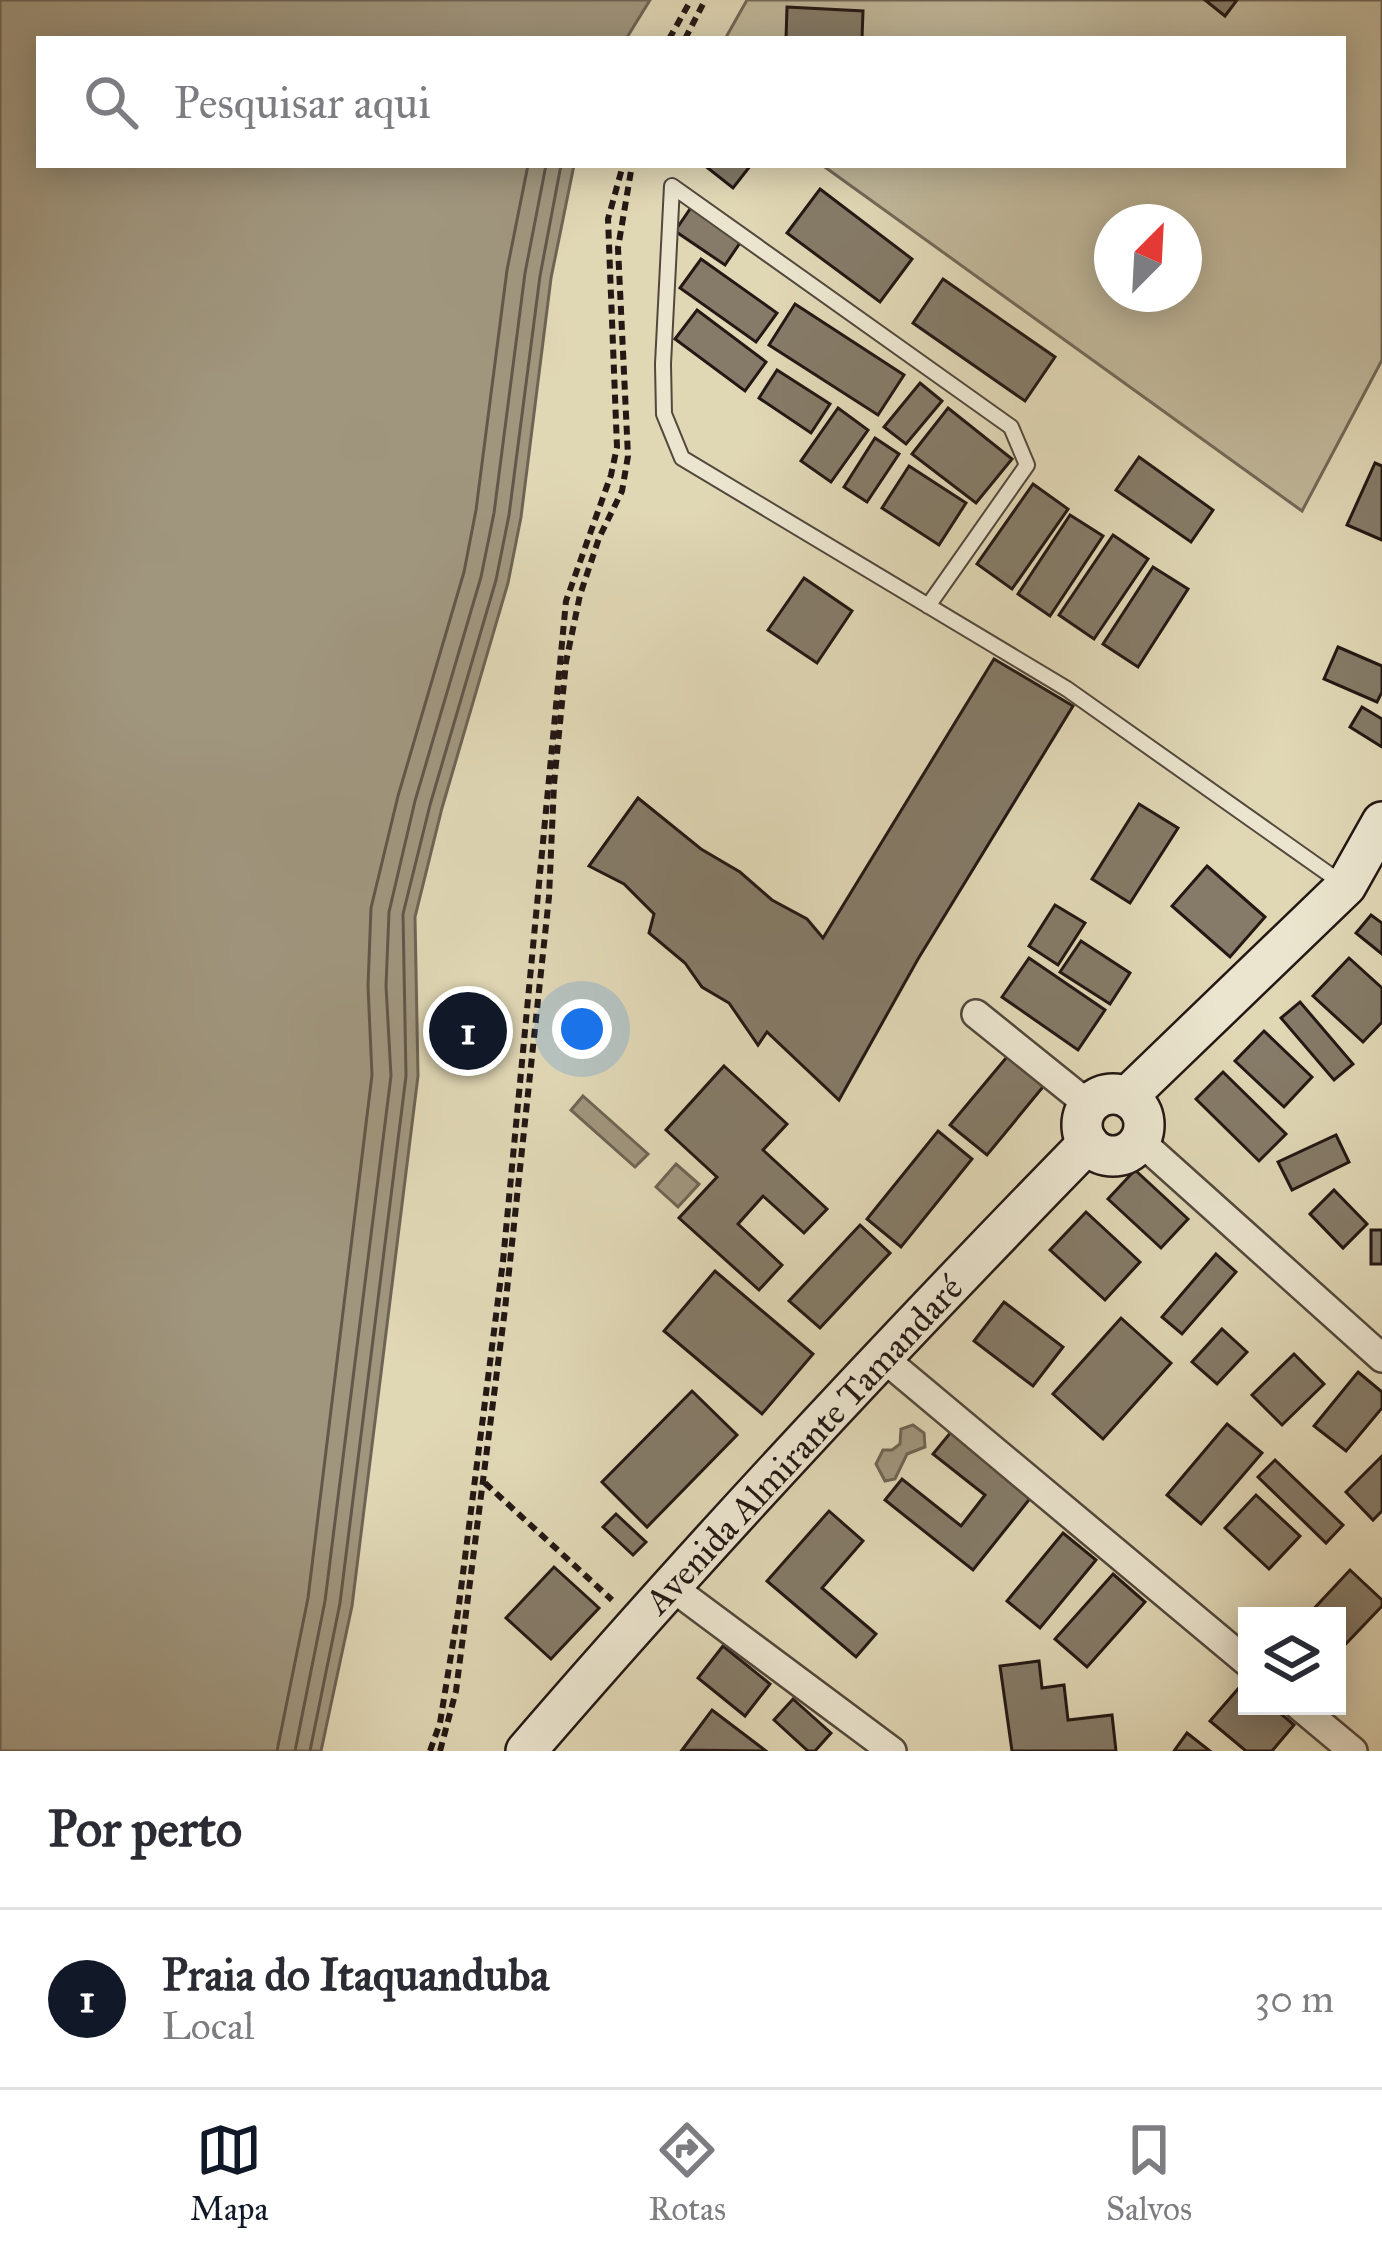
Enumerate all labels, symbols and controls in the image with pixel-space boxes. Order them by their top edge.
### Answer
search box [36,36,1346,168]
icon: search [78,69,144,135]
text: Pesquisar aqui [174,75,431,130]
north arrow [1094,204,1202,312]
pin: 1 [429,986,507,1076]
your location [552,999,612,1059]
street label: Avenida Almirante Tamandaré [634,1266,972,1624]
map controls [1238,1607,1346,1715]
button: layers [1238,1607,1346,1715]
text: Por perto [48,1798,242,1860]
text: Praia do Itaquanduba [162,1947,549,2002]
text: 1 [79,1975,95,2023]
text: 30 m [1255,1975,1334,2023]
text: Local [162,2002,254,2050]
tab: Mapa [190,2117,268,2229]
tab: Rotas [648,2117,726,2229]
tab: Salvos [1106,2117,1192,2229]

